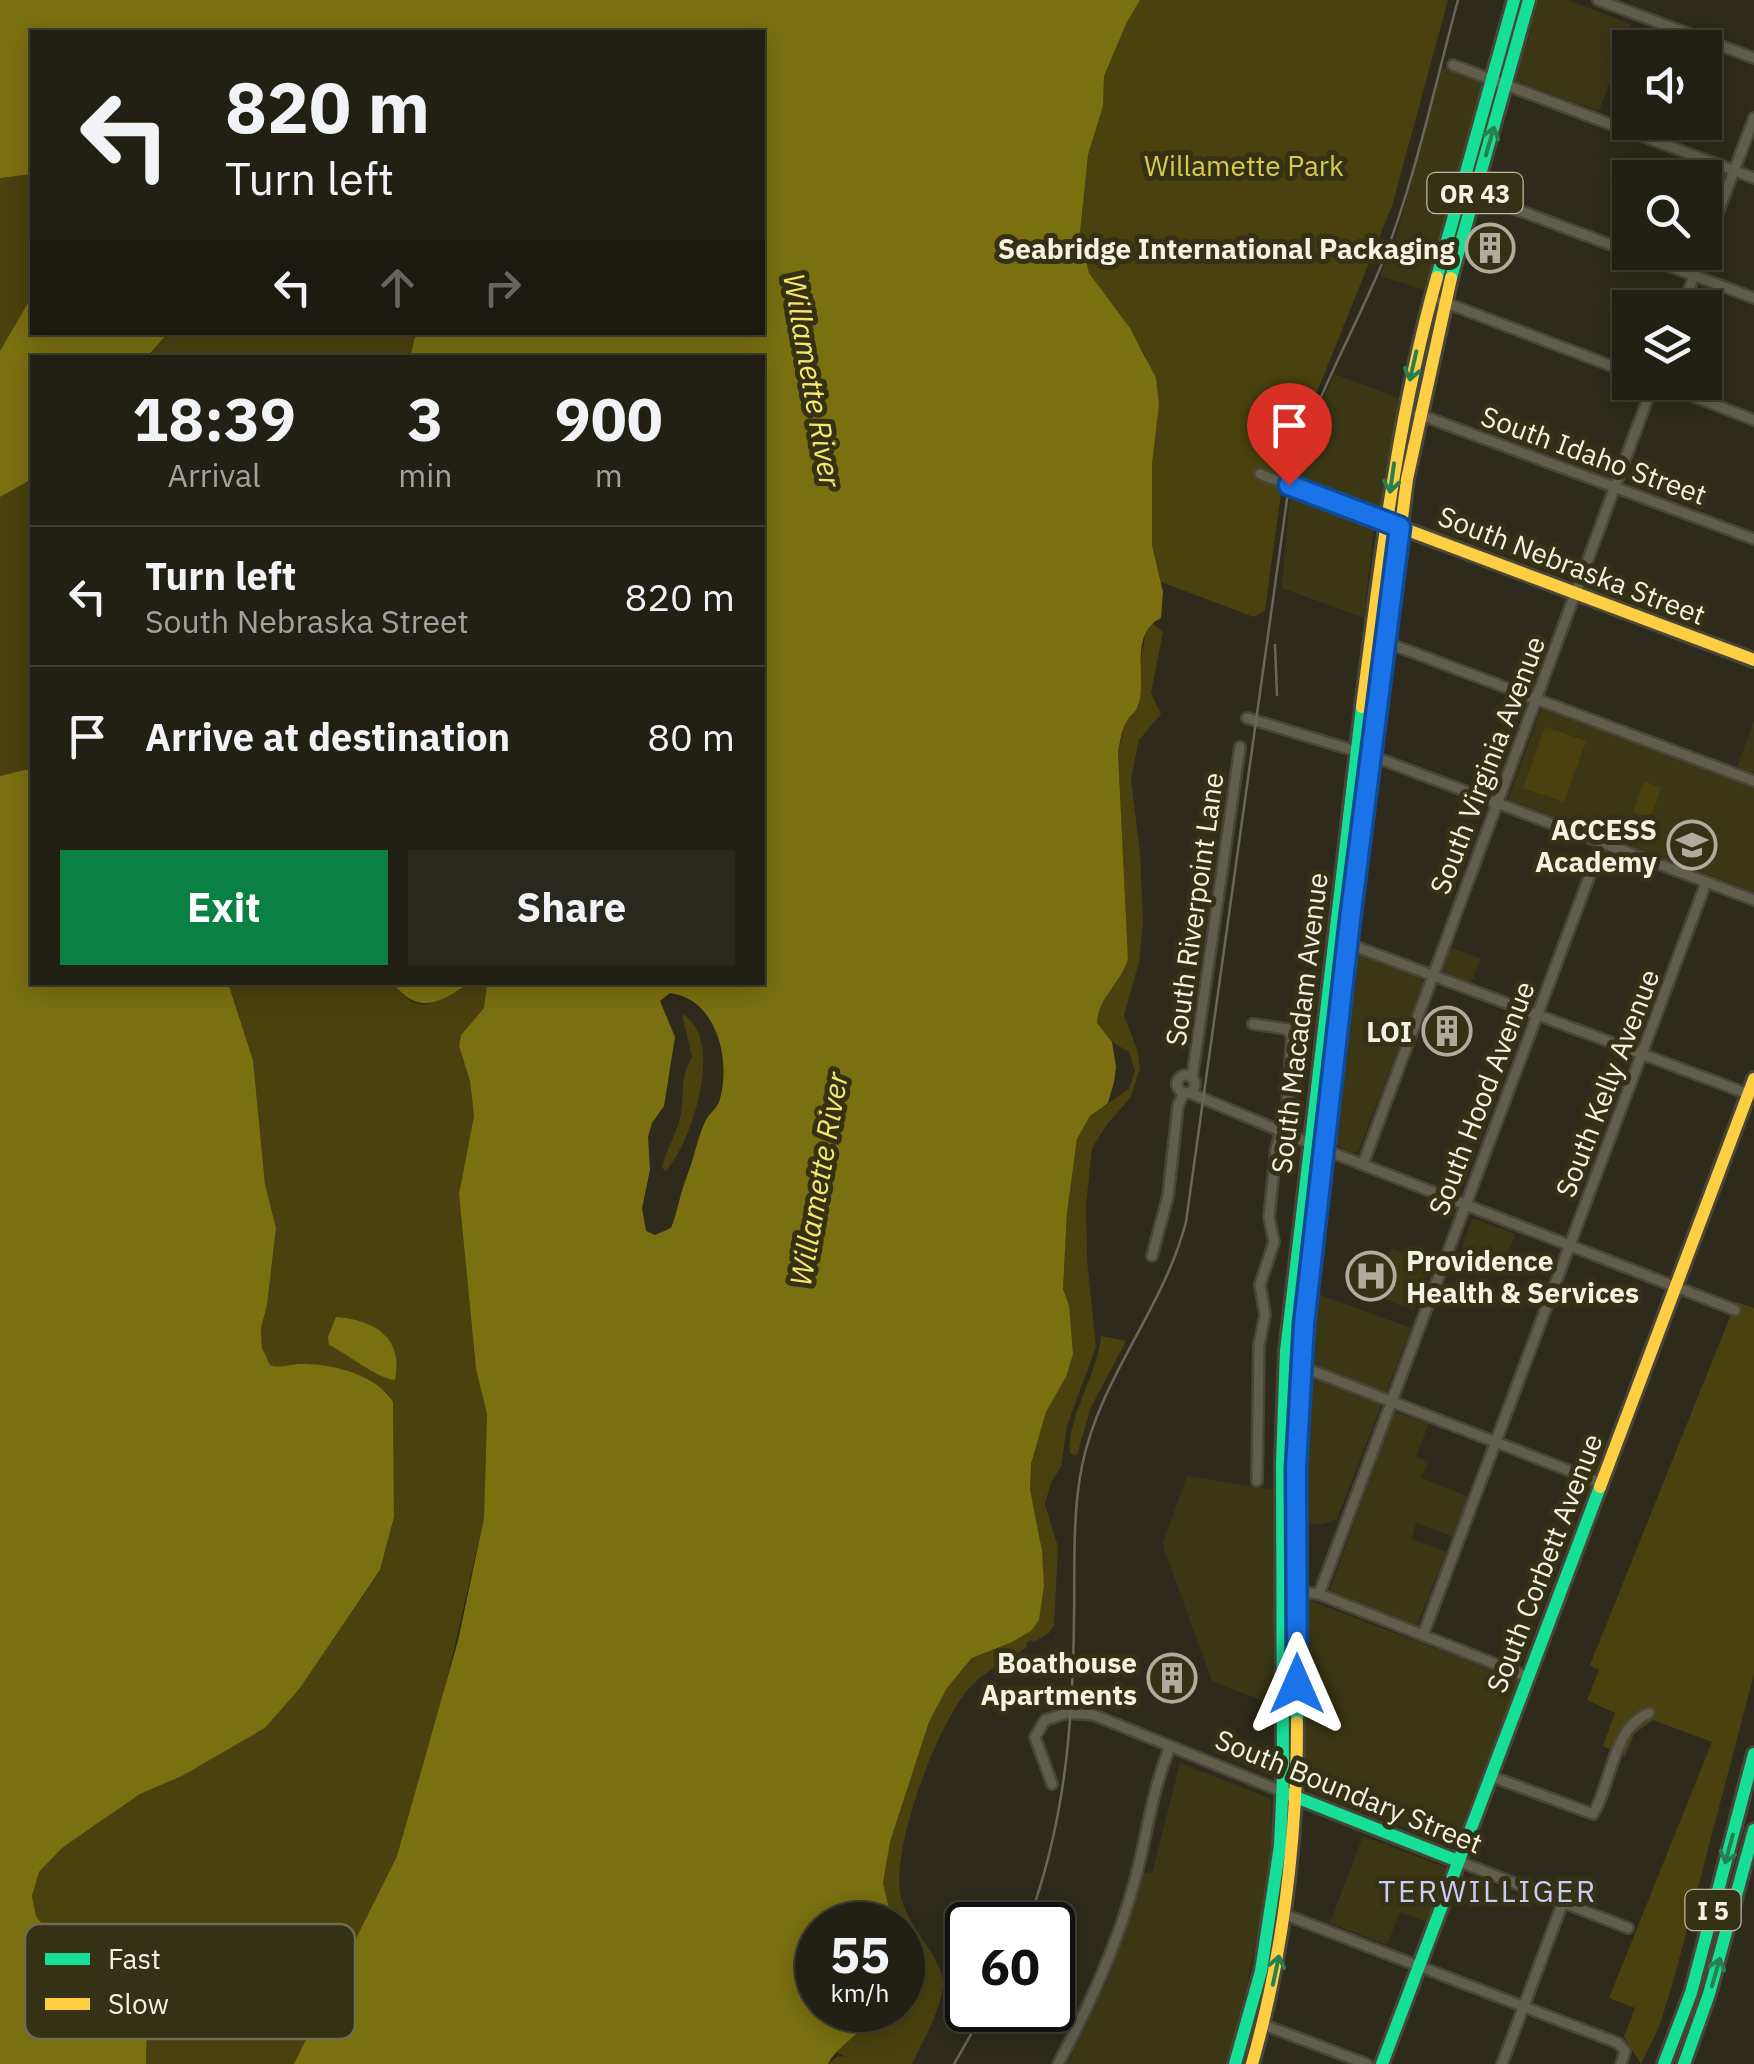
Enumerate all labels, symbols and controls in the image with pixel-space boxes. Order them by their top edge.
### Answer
map controls [1612,30,1722,400]
button: sound [1612,30,1722,140]
text: 820 m [225,61,430,152]
icon: left [60,70,190,200]
one-way arrow [1482,126,1500,157]
park label: Willamette Park [1144,147,1344,184]
text: Turn left [225,149,394,207]
button: search [1612,160,1722,270]
road number: OR 43 [1428,173,1522,213]
building icon: Seabridge International Packaging [1464,222,1516,274]
place label: Seabridge International Packaging [998,230,1456,267]
icon: left [265,260,320,315]
icon: ahead [370,260,425,315]
icon: right [475,260,530,315]
water label: Willamette River [775,270,851,491]
button: layers [1612,290,1722,400]
one-way arrow [1403,349,1421,381]
text: 18:39 [132,379,296,458]
text: 3 [407,379,443,458]
text: 900 [555,379,663,458]
pin [1247,383,1332,486]
street label: South Idaho Street [1476,397,1712,513]
icon: arrive [1262,398,1317,453]
text: Arrival [168,454,261,496]
text: min [398,454,452,496]
text: m [595,454,623,496]
one-way arrow [1382,461,1400,494]
street label: South Nebraska Street [1433,497,1711,633]
text: Turn left [145,551,296,600]
icon: left [60,569,115,624]
text: 820 m [624,572,735,621]
text: South Nebraska Street [145,600,469,642]
street label: South Virginia Avenue [1421,631,1553,899]
icon: arrive [60,709,115,764]
text: Arrive at destination [145,712,510,761]
text: 80 m [647,712,735,761]
street label: South Riverpoint Lane [1156,770,1232,1048]
place label: ACCESS Academy [1535,811,1657,880]
school or university icon: ACCESS Academy [1666,819,1718,871]
button: Exit [60,850,388,965]
button: Share [408,850,735,965]
street label: South Macadam Avenue [1262,871,1336,1175]
street label: South Kelly Avenue [1546,964,1668,1202]
street label: South Hood Avenue [1419,976,1543,1220]
building icon: LOI [1421,1005,1473,1057]
place label: LOI [1366,1013,1412,1050]
water label: Willamette River [780,1068,856,1289]
place label: Providence Health & Services [1406,1242,1639,1311]
hospital icon: Providence Health & Services [1345,1250,1397,1302]
street label: South Corbett Avenue [1478,1428,1610,1698]
position arrow [1245,1632,1349,1736]
place label: Boathouse Apartments [980,1644,1137,1713]
building icon: Boathouse Apartments [1146,1652,1198,1704]
street label: South Boundary Street [1210,1720,1488,1862]
one-way arrow [1719,1832,1738,1864]
district label: TERWILLIGER [1378,1871,1598,1910]
road number: I 5 [1686,1890,1740,1930]
speed limit sign: 60 [945,1902,1075,2032]
text: 55 [830,1922,890,1987]
legend [25,1924,355,2039]
text: Fast [108,1940,161,1977]
one-way arrow [1268,1955,1286,1987]
one-way arrow [1708,1957,1726,1988]
text: km/h [831,1976,889,2009]
text: Slow [108,1985,169,2022]

